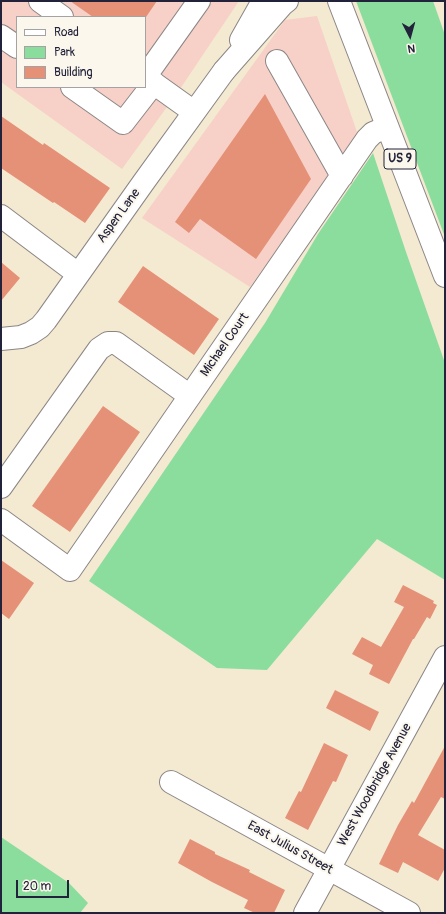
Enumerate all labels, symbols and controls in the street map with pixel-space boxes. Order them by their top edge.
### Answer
legend [16,16,146,88]
north arrow [390,16,430,56]
text: Road [54,25,79,40]
text: N [407,42,416,55]
text: Park [54,45,75,60]
text: Building [54,65,93,80]
road number: US 9 [384,149,416,169]
street label: Aspen Lane [94,186,144,246]
street label: Michael Court [197,310,253,380]
street label: West Woodbridge Avenue [335,721,415,849]
street label: East Julius Street [245,818,335,878]
scale bar [18,872,71,898]
text: 20 m [23,879,51,894]

